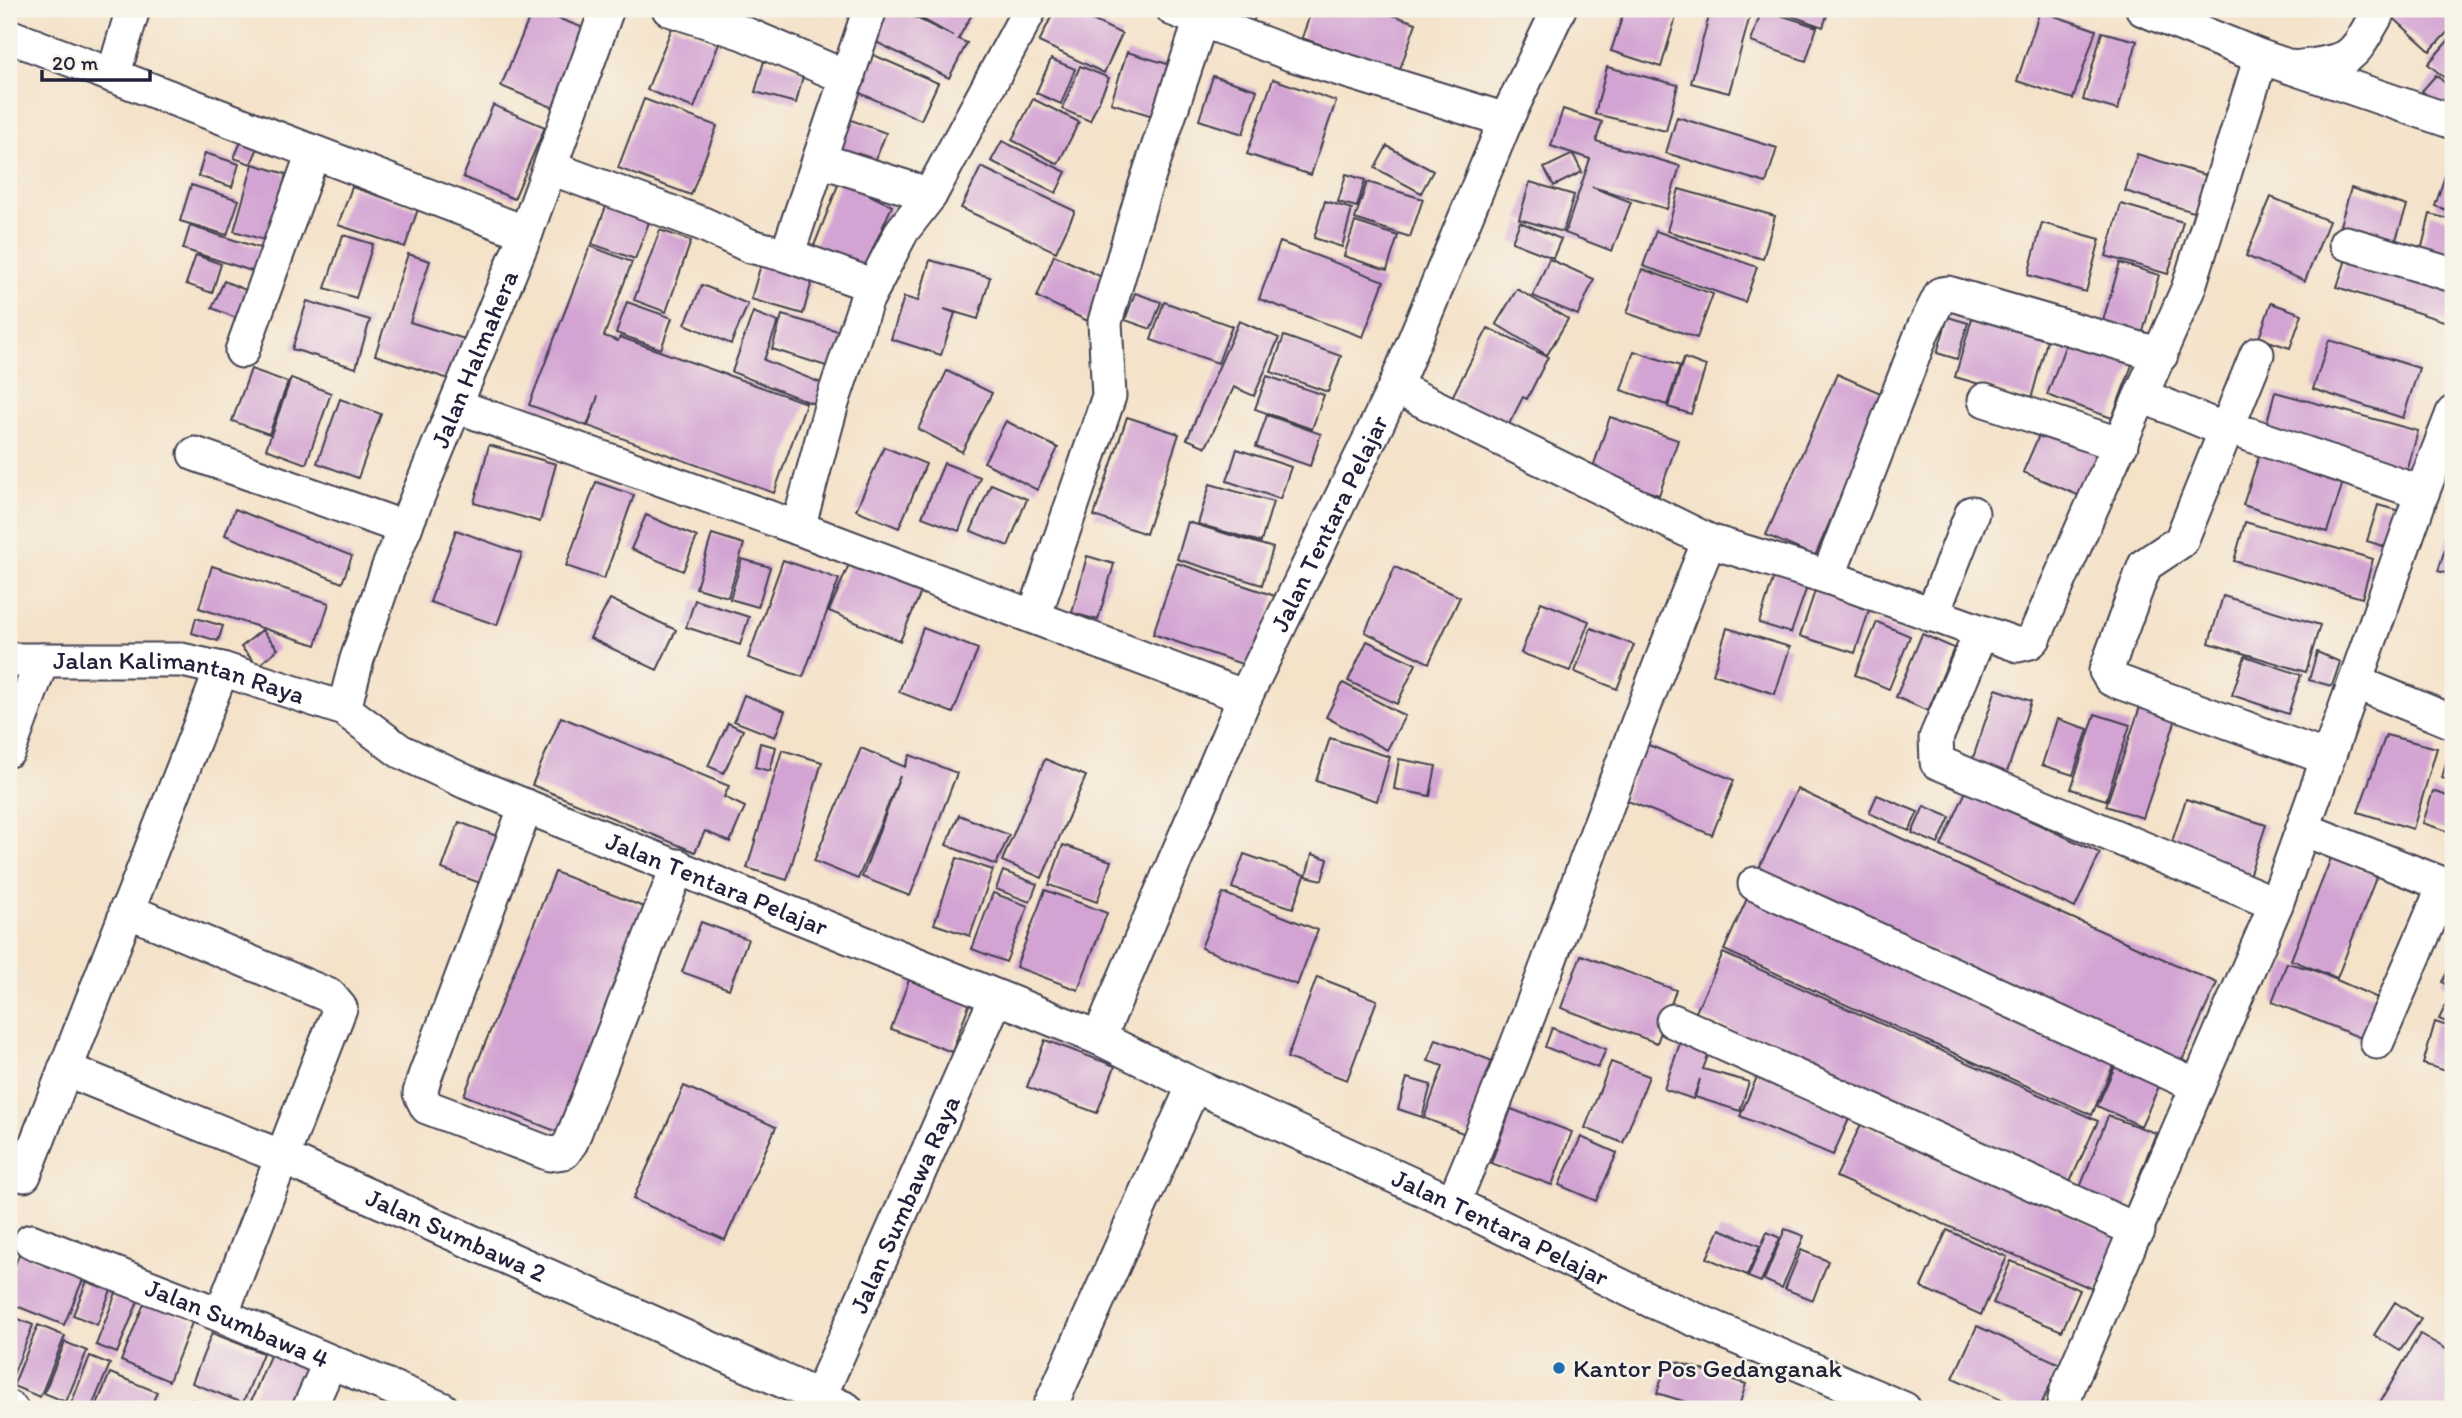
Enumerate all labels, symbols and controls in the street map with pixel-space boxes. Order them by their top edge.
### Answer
scale bar [42,38,150,82]
text: 20 m [52,50,99,75]
street label: Jalan Halmahera [424,265,525,453]
street label: Jalan Tentara Pelajar [1263,410,1395,637]
street label: Jalan Kalimantan Raya [53,644,309,711]
street label: Jalan Tentara Pelajar [601,824,833,943]
street label: Jalan Sumbawa Raya [842,1090,967,1318]
street label: Jalan Tentara Pelajar [1387,1161,1614,1293]
street label: Jalan Sumbawa 2 [361,1181,551,1289]
street label: Jalan Sumbawa 4 [141,1271,334,1375]
place label: Kantor Pos Gedanganak [1573,1352,1842,1384]
marker: Kantor Pos Gedanganak [1551,1360,1567,1376]

